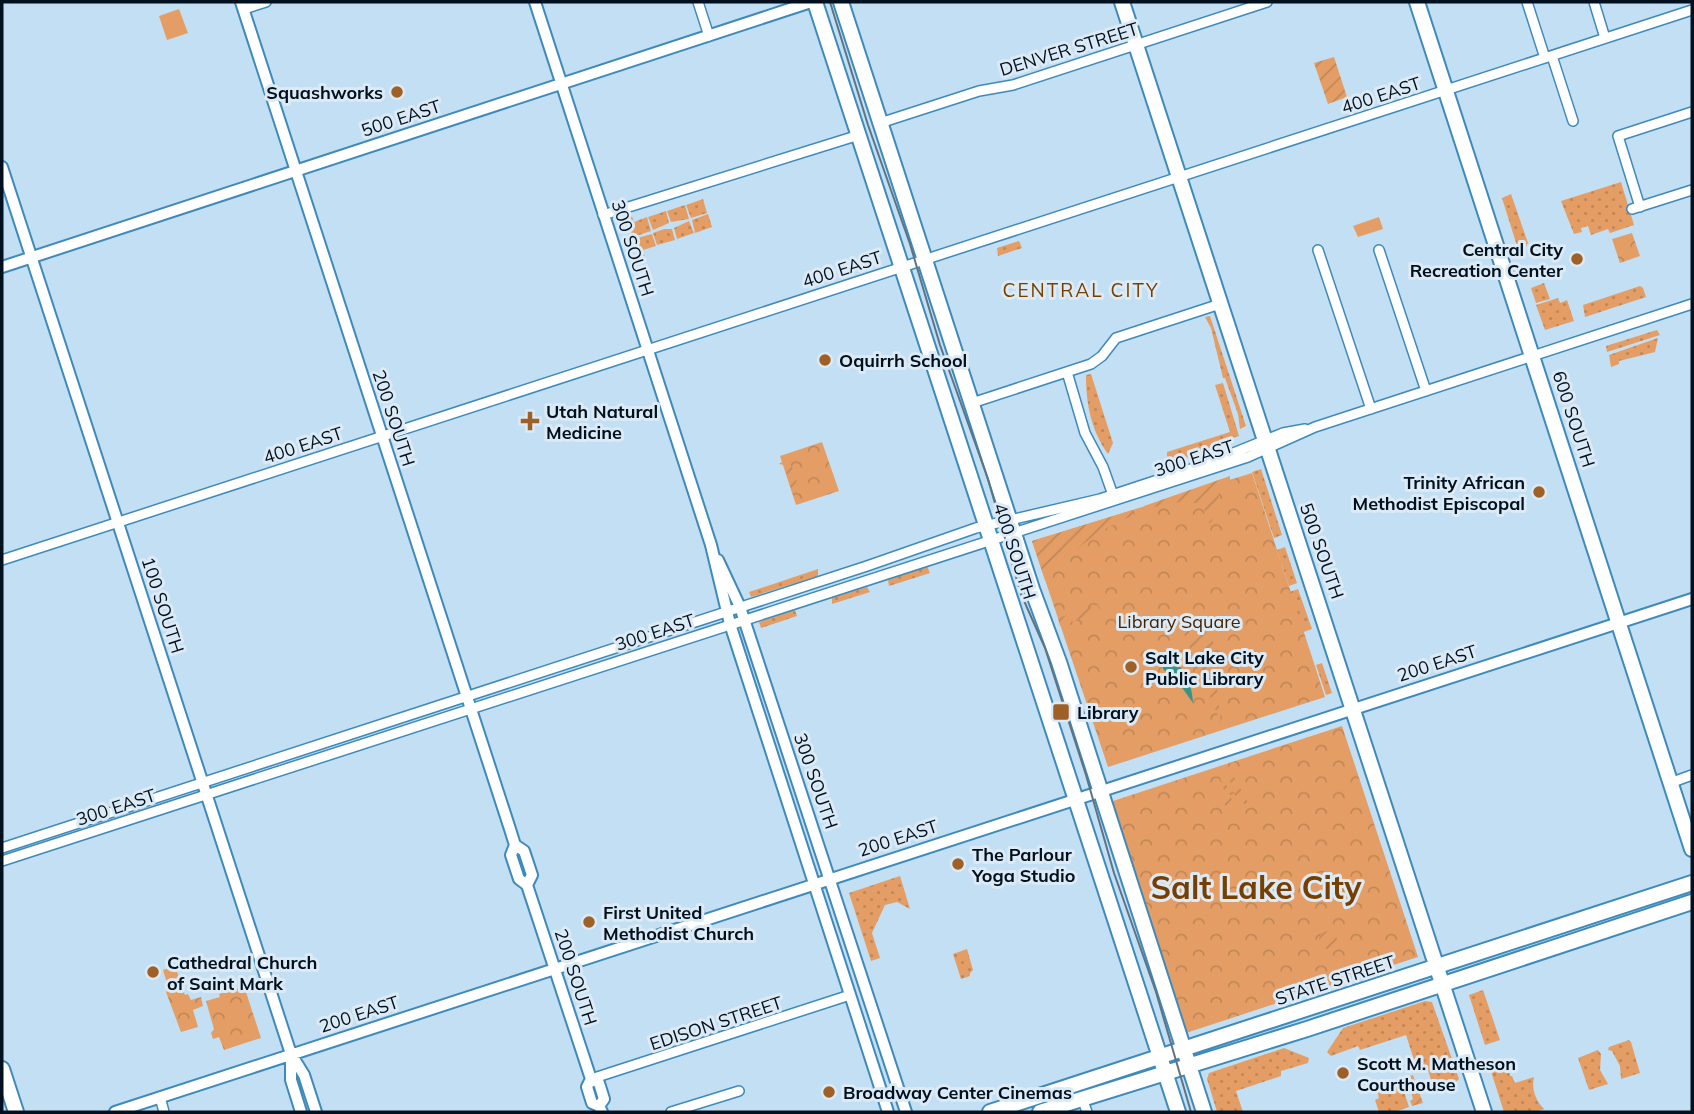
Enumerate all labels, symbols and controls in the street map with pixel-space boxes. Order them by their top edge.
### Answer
street label: DENVER STREET [997,17,1141,81]
street label: 400 EAST [1338,71,1424,119]
place label: Squashworks [266,81,383,104]
marker: Squashworks [389,84,405,100]
street label: 500 EAST [358,94,444,142]
street label: 300 SOUTH [607,197,659,299]
place label: Central City Recreation Center [1410,238,1564,282]
street label: 400 EAST [799,245,885,293]
marker: Central City Recreation Center [1569,251,1585,267]
district label: CENTRAL CITY [1002,278,1160,302]
place label: Oquirrh School [839,349,967,372]
marker: Oquirrh School [817,352,833,368]
street label: 200 SOUTH [368,367,420,469]
street label: 600 SOUTH [1548,368,1600,470]
place label: Utah Natural Medicine [546,400,658,444]
marker: Utah Natural Medicine [520,411,540,431]
street label: 400 EAST [260,421,346,469]
street label: 300 EAST [1151,434,1237,482]
place label: Trinity African Methodist Episcopal [1352,471,1525,515]
marker: Trinity African Methodist Episcopal [1531,484,1547,500]
street label: 400 SOUTH [989,500,1041,602]
street label: 500 SOUTH [1295,500,1349,602]
street label: 100 SOUTH [137,554,189,656]
street label: 300 EAST [612,608,698,656]
park label: Library Square [1118,610,1240,633]
street label: 200 EAST [1394,639,1480,687]
place label: Salt Lake City Public Library [1145,646,1264,690]
marker: Salt Lake City Public Library [1123,659,1139,675]
place label: Library [1077,701,1139,724]
marker: Library [1051,702,1071,722]
street label: 300 SOUTH [789,730,843,832]
street label: 300 EAST [73,783,159,831]
street label: 200 EAST [855,814,941,862]
place label: The Parlour Yoga Studio [971,843,1075,887]
marker: The Parlour Yoga Studio [950,856,966,872]
district label: Salt Lake City [1150,867,1362,907]
place label: First United Methodist Church [603,901,754,945]
marker: First United Methodist Church [581,914,597,930]
street label: 200 SOUTH [550,926,602,1028]
street label: STATE STREET [1272,950,1398,1010]
place label: Cathedral Church of Saint Mark [167,951,317,995]
marker: Cathedral Church of Saint Mark [145,964,161,980]
street label: 200 EAST [316,990,402,1038]
street label: EDISON STREET [647,991,785,1055]
place label: Scott M. Matheson Courthouse [1357,1052,1516,1096]
marker: Scott M. Matheson Courthouse [1335,1065,1351,1081]
place label: Broadway Center Cinemas [843,1081,1072,1104]
marker: Broadway Center Cinemas [821,1084,837,1100]

